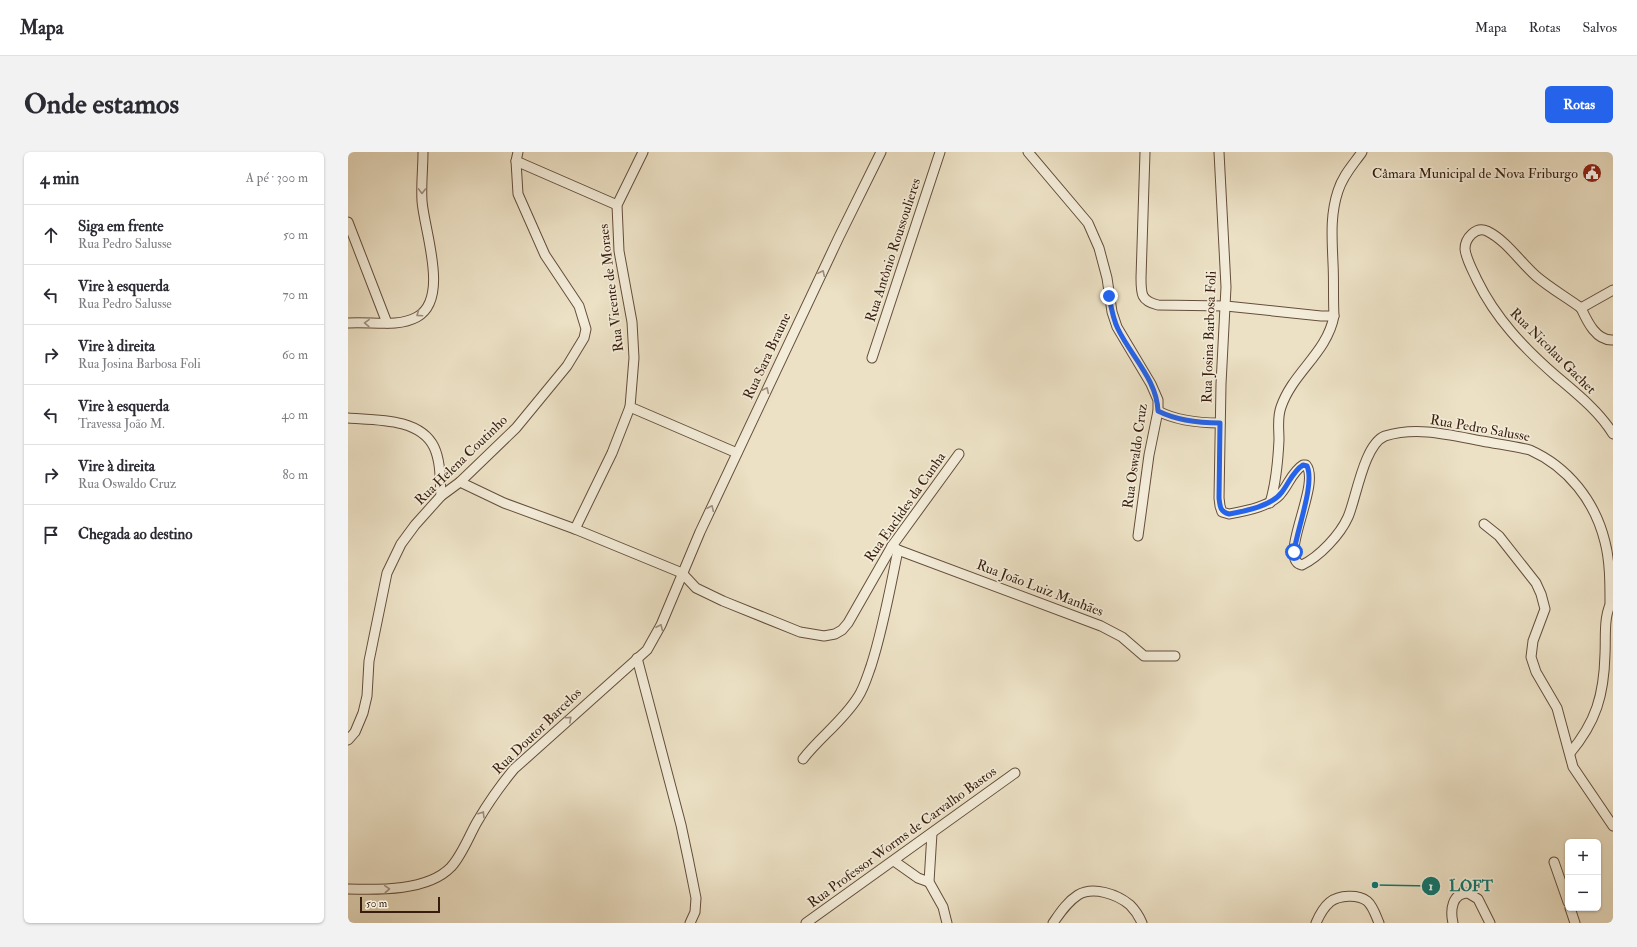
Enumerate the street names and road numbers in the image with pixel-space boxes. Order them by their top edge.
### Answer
street label: Rua Antônio Roussoulieres [862,176,924,324]
street label: Rua Vicente de Moraes [595,223,627,353]
street label: Rua Josina Barbosa Foli [1198,270,1220,403]
street label: Rua Nicolau Gachet [1506,304,1600,398]
street label: Rua Sara Braune [739,310,795,402]
street label: Rua Oswaldo Cruz [1119,402,1151,510]
street label: Rua Helena Coutinho [411,411,511,509]
street label: Rua Pedro Salusse [1429,411,1531,445]
street label: Rua Euclides da Cunha [861,449,949,565]
street label: Rua João Luiz Manhães [974,556,1106,620]
street label: Rua Doutor Barcelos [489,684,585,778]
street label: Rua Professor Worms de Carvalho Bastos [804,763,1000,911]

